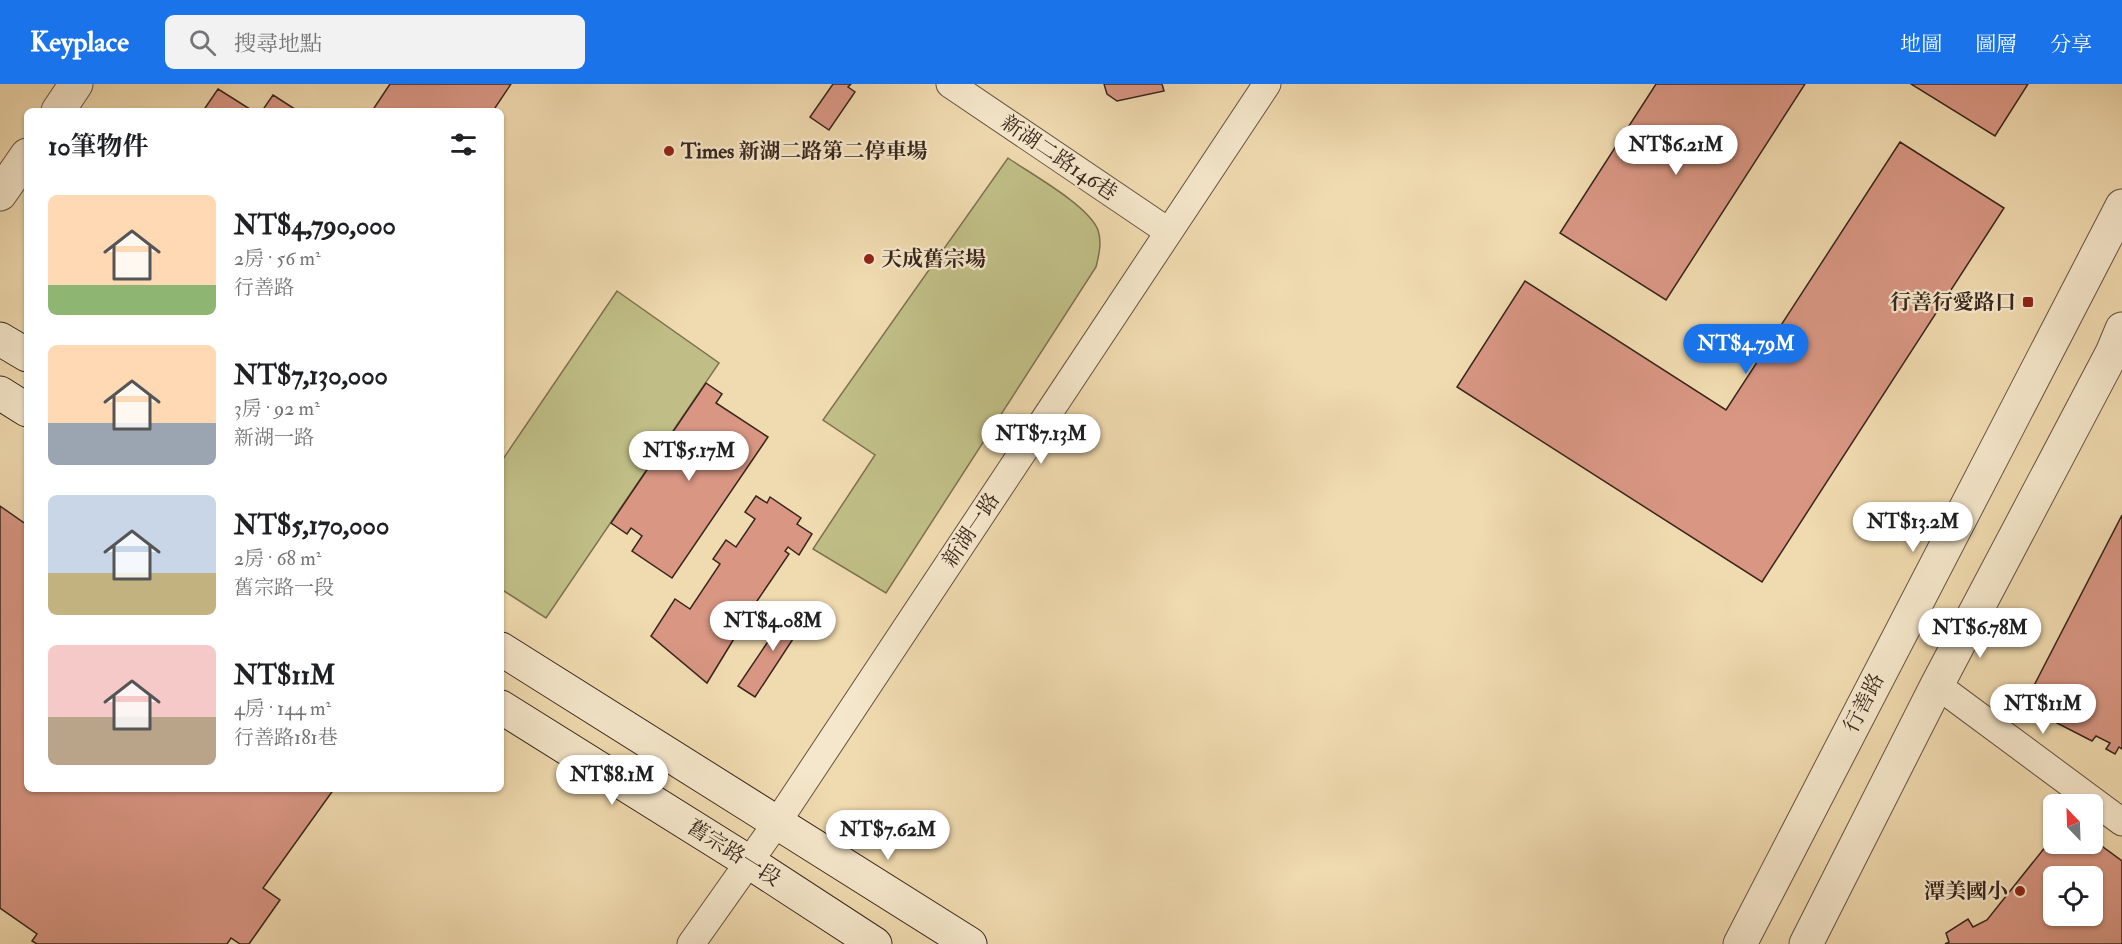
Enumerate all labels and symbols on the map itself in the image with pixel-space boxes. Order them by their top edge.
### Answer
street label: 新湖二路146巷 [996,109,1122,207]
pin: NT$6.21M [1614,125,1738,176]
place label: Times 新湖二路第二停車場 [680,138,928,165]
marker: Times 新湖二路第二停車場 [662,144,676,158]
place label: 天成舊宗場 [881,246,986,273]
marker: 天成舊宗場 [862,252,876,266]
place label: 行善行愛路口 [1890,289,2016,316]
marker: 行善行愛路口 [2021,295,2035,309]
pin: NT$4.79M [1684,324,1808,375]
pin: NT$7.13M [979,414,1103,465]
pin: NT$5.17M [627,431,751,482]
street label: 新湖一路 [936,488,1006,572]
pin: NT$13.2M [1851,502,1975,553]
pin: NT$4.08M [711,601,835,652]
pin: NT$6.78M [1918,608,2042,659]
street label: 行善路 [1838,669,1890,737]
pin: NT$11M [1994,684,2092,735]
pin: NT$8.1M [557,755,667,806]
north arrow [2043,794,2103,854]
pin: NT$7.62M [826,810,950,861]
street label: 舊宗路一段 [682,814,786,892]
place label: 潭美國小 [1924,878,2008,905]
marker: 潭美國小 [2013,884,2027,898]

